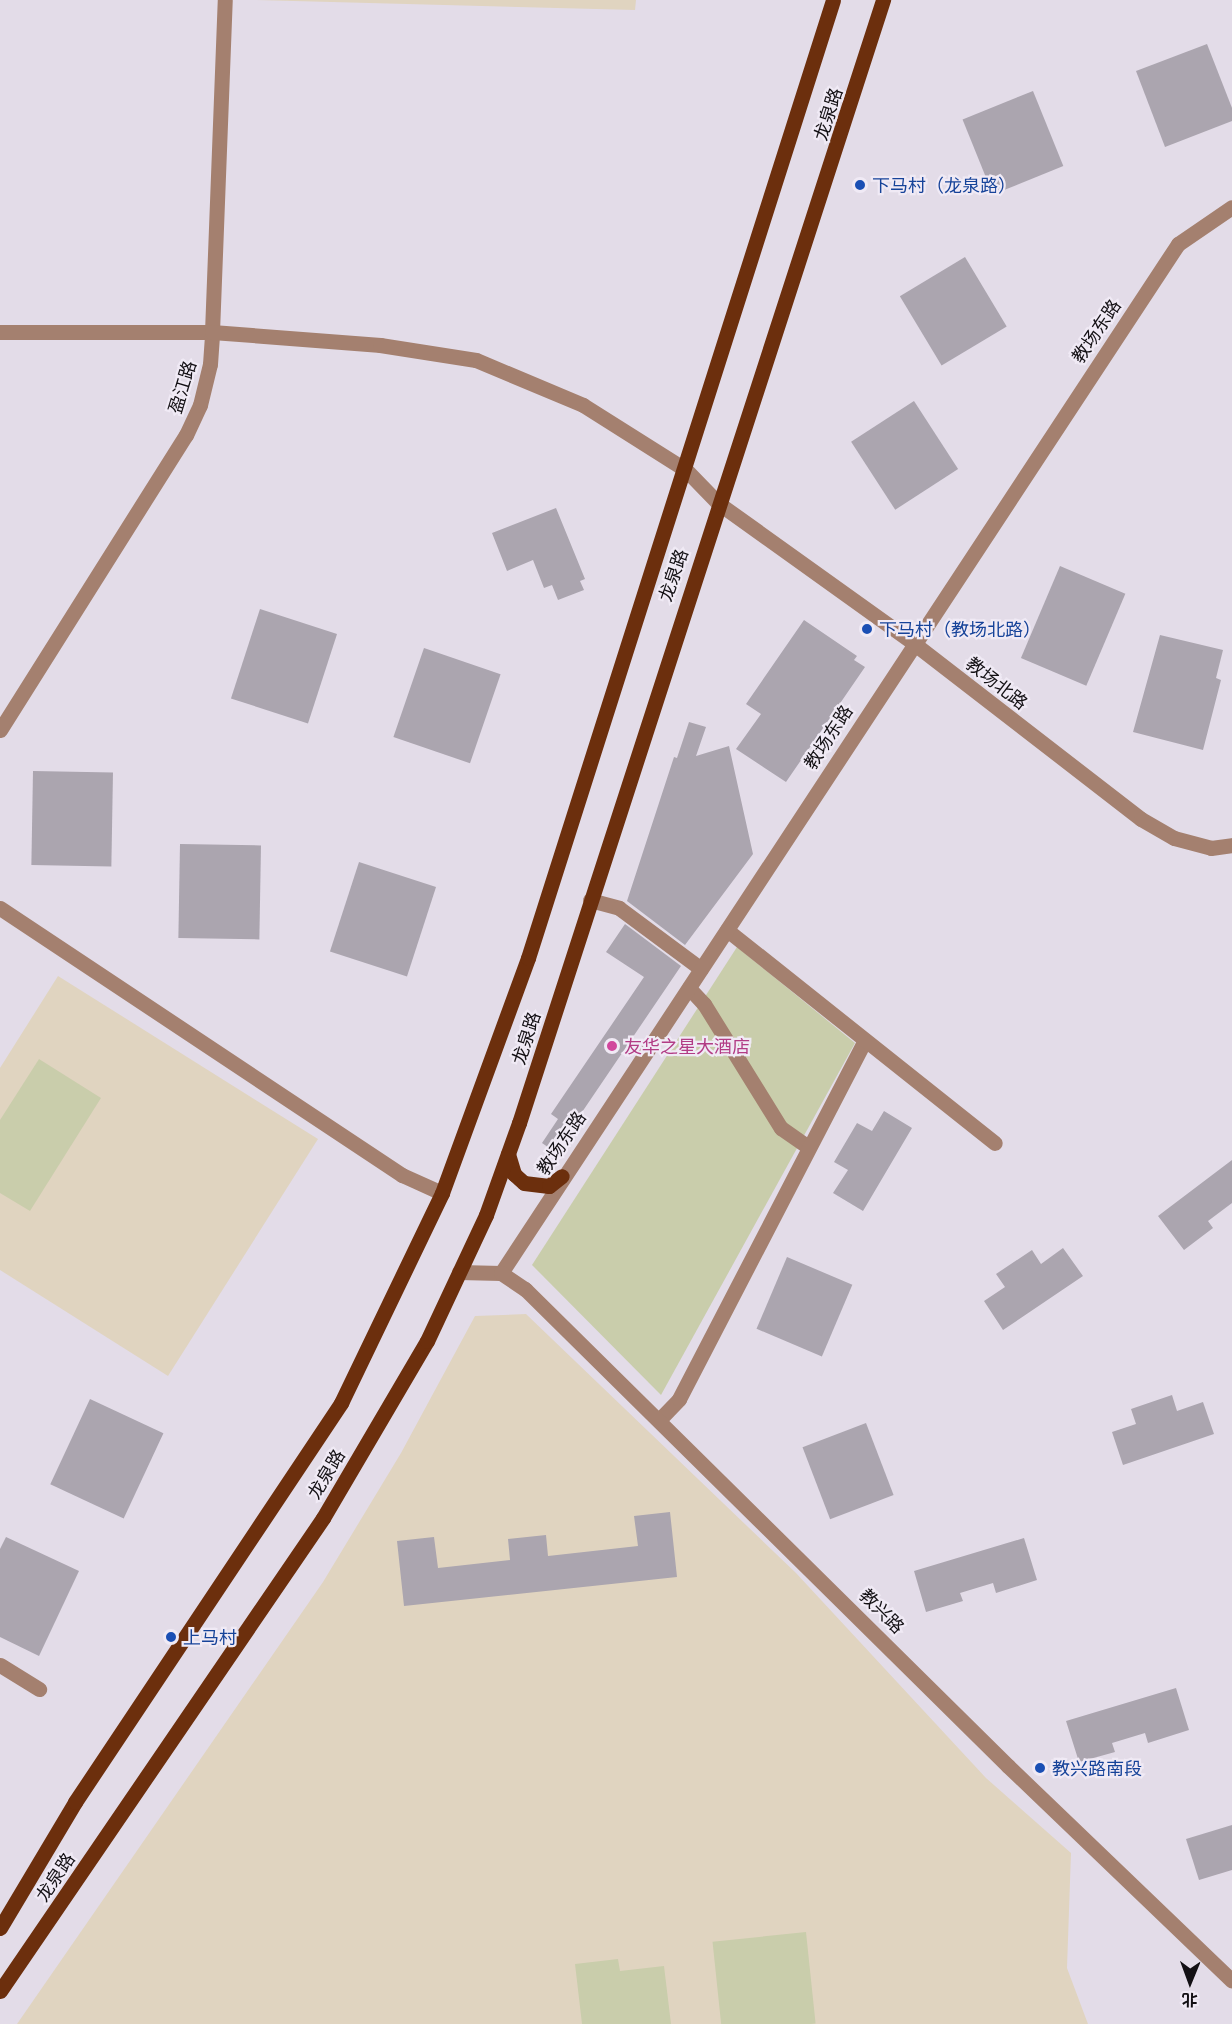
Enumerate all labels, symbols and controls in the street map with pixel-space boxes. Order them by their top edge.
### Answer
street label: 龙泉路 [809,85,847,143]
place label: 下马村（龙泉路） [872,174,1016,196]
marker: 下马村（龙泉路） [853,178,867,192]
street label: 教场东路 [1067,295,1125,367]
street label: 盈江路 [164,358,200,416]
street label: 龙泉路 [654,546,692,604]
place label: 下马村（教场北路） [879,618,1041,640]
marker: 下马村（教场北路） [860,622,874,636]
street label: 教场北路 [962,652,1032,714]
street label: 教场东路 [799,701,857,773]
street label: 龙泉路 [507,1009,545,1067]
place label: 友华之星大酒店 [624,1035,750,1057]
marker: 友华之星大酒店 [605,1039,619,1053]
street label: 教场东路 [532,1107,590,1179]
street label: 龙泉路 [303,1445,349,1503]
street label: 教兴路 [855,1584,909,1638]
place label: 上马村 [183,1626,237,1648]
marker: 上马村 [164,1630,178,1644]
place label: 教兴路南段 [1052,1757,1142,1779]
marker: 教兴路南段 [1033,1761,1047,1775]
street label: 龙泉路 [31,1849,79,1905]
north arrow [1160,1952,1220,2012]
text: 北 [1181,1989,1198,2011]

